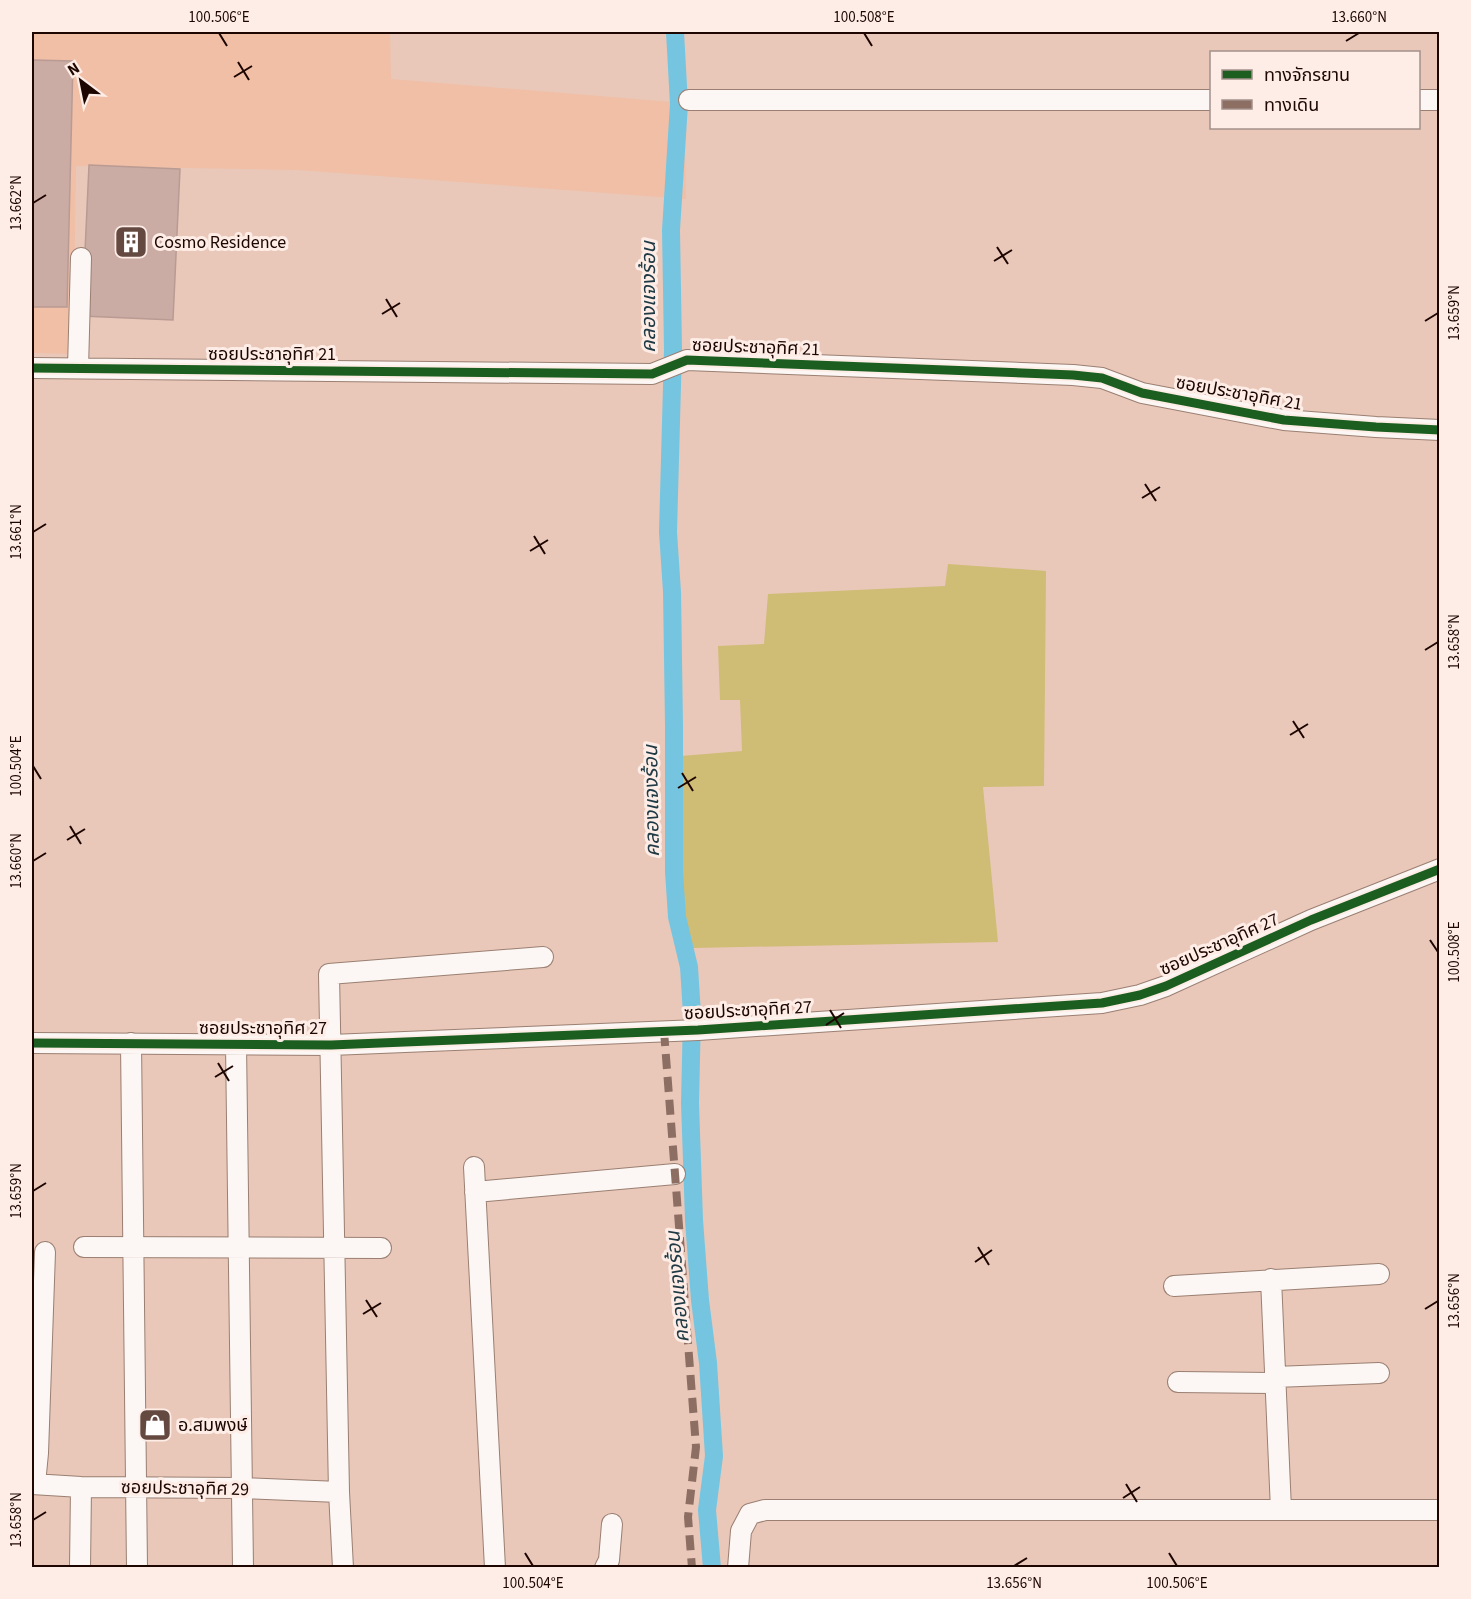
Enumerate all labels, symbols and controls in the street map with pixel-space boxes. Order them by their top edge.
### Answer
text: 100.506°E [188,7,250,28]
text: 100.508°E [833,7,895,28]
text: 13.660°N [1331,7,1387,28]
north arrow [51,51,111,111]
legend [1210,51,1420,129]
text: N [63,57,84,81]
text: ทางจักรยาน [1264,63,1350,88]
text: ทางเดิน [1264,93,1319,118]
text: 13.662°N [6,175,27,231]
building icon: Cosmo Residence [113,224,149,260]
place label: Cosmo Residence [154,230,286,255]
water label: คลองแจงร้อน [635,239,663,353]
text: 13.659°N [1444,285,1465,341]
street label: ซอยประชาอุทิศ 21 [692,333,820,362]
street label: ซอยประชาอุทิศ 21 [208,342,336,367]
street label: ซอยประชาอุทิศ 21 [1174,370,1304,417]
text: 13.661°N [6,504,27,560]
text: 13.658°N [1444,614,1465,670]
text: 100.504°E [6,735,27,797]
water label: คลองแจงร้อน [637,743,667,857]
text: 13.660°N [6,833,27,889]
street label: ซอยประชาอุทิศ 27 [1156,907,1283,982]
text: 100.508°E [1444,921,1465,983]
street label: ซอยประชาอุทิศ 27 [683,995,813,1026]
street label: ซอยประชาอุทิศ 27 [199,1016,327,1041]
text: 13.659°N [6,1163,27,1219]
water label: คลองแจงร้อน [659,1228,697,1344]
text: 13.656°N [1444,1273,1465,1329]
shop icon: อ.สมพงษ์ [137,1407,173,1443]
place label: อ.สมพงษ์ [178,1413,248,1438]
street label: ซอยประชาอุทิศ 29 [121,1475,249,1502]
text: 13.658°N [6,1492,27,1548]
text: 100.504°E [502,1573,564,1594]
text: 13.656°N [986,1573,1042,1594]
text: 100.506°E [1146,1573,1208,1594]

